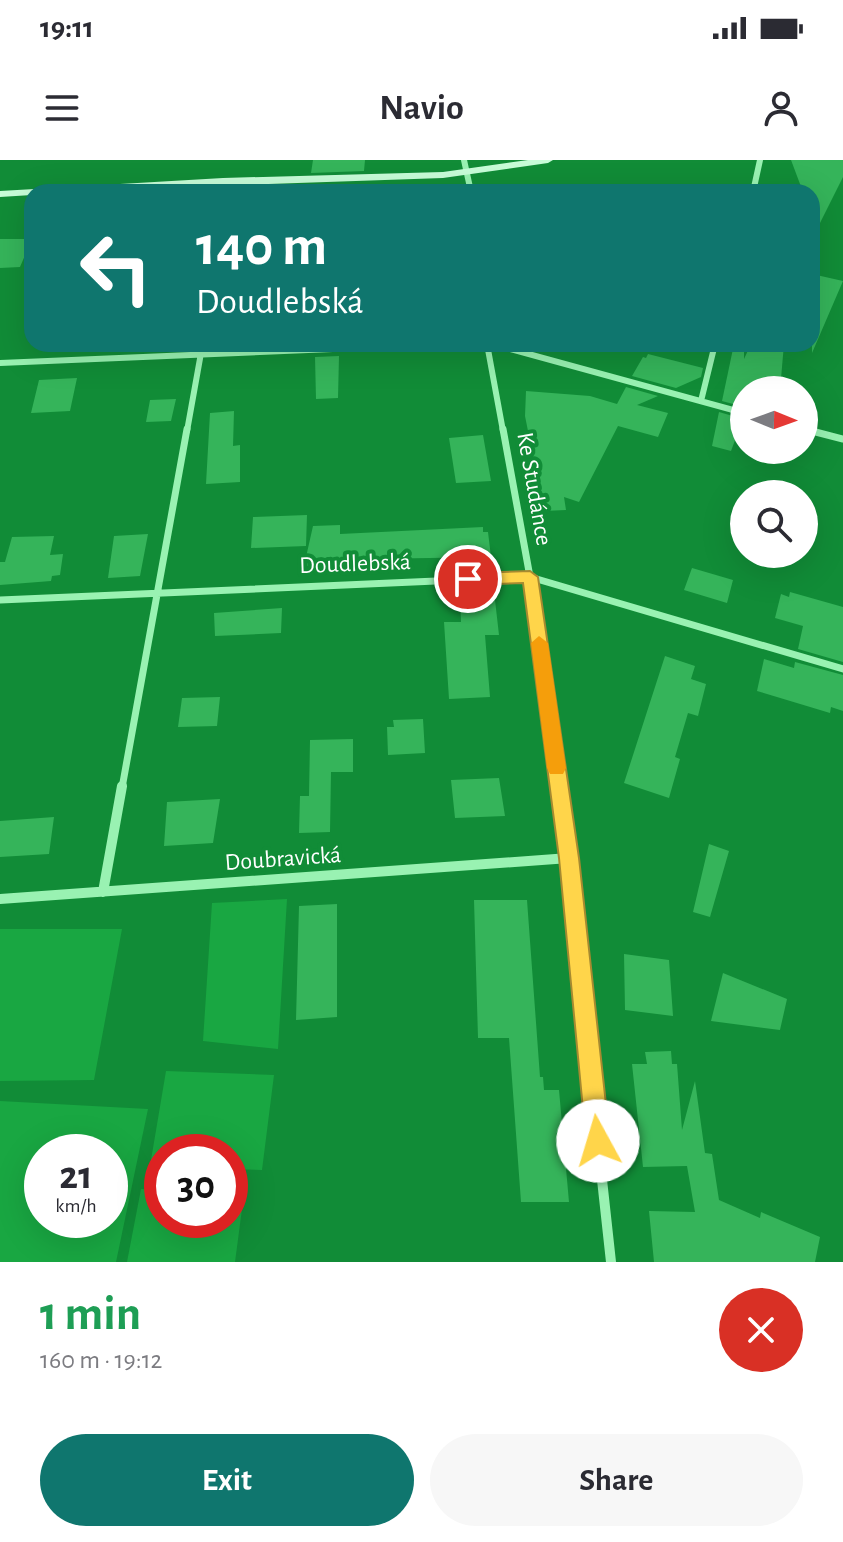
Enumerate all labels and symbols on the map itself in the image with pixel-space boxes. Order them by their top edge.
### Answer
north arrow [730,376,818,464]
street label: Ke Studánce [512,430,556,548]
pin [434,545,502,613]
street label: Doudlebská [299,550,411,578]
street label: Doubravická [224,843,342,875]
position arrow [556,1099,640,1183]
speed limit sign: 30 [144,1134,248,1238]

